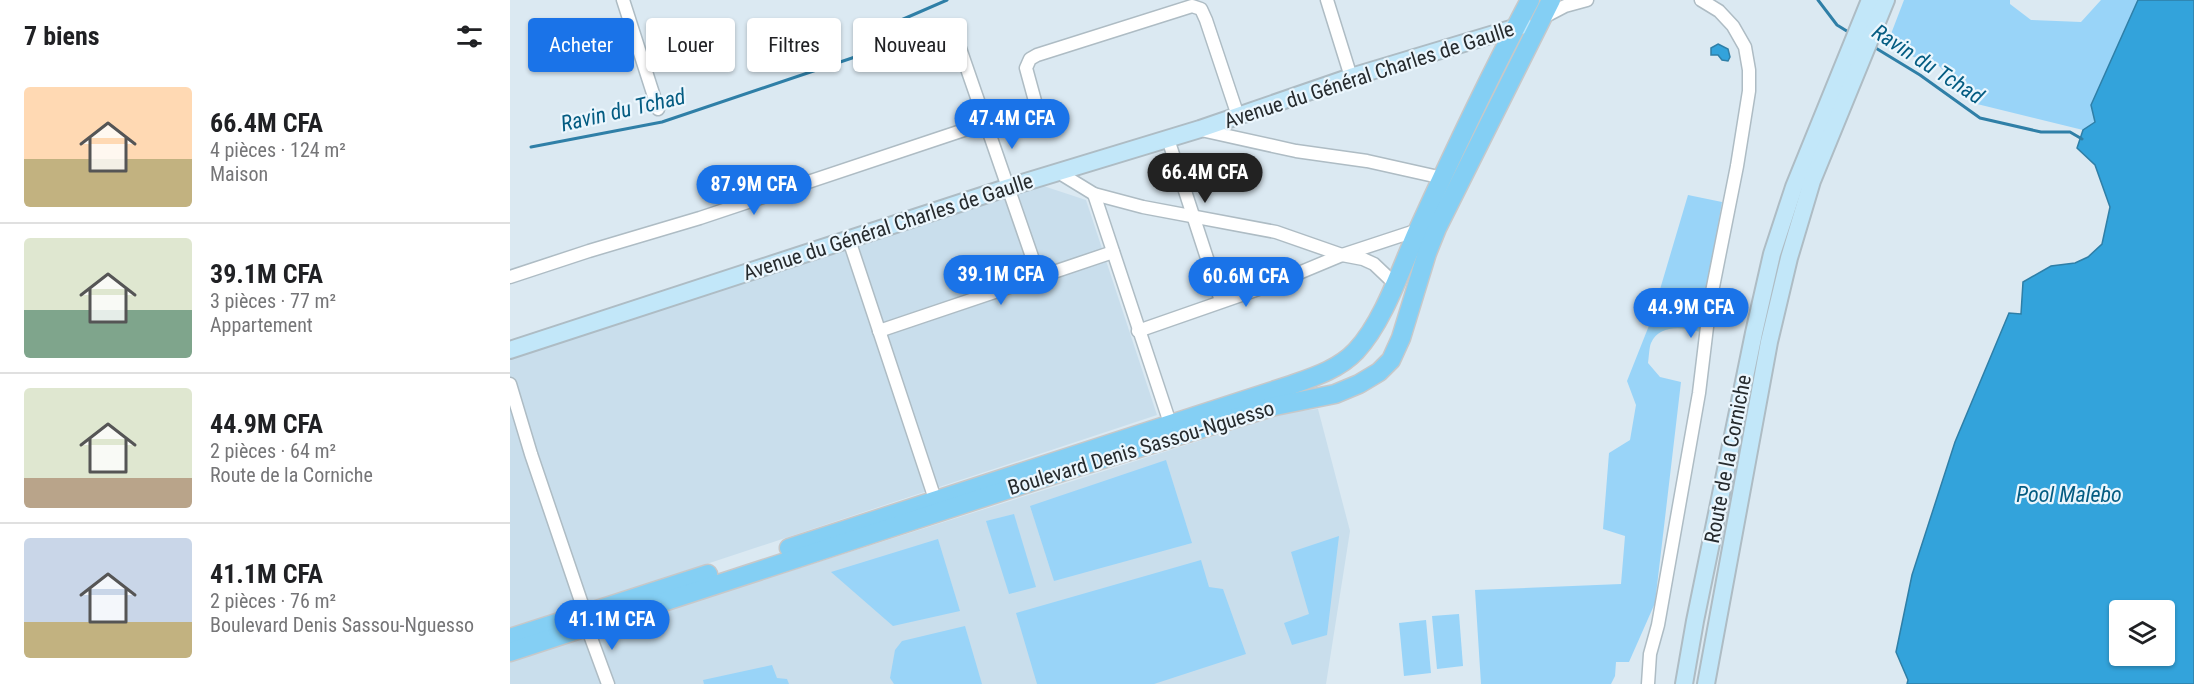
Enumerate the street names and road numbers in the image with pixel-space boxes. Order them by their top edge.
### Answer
street label: Avenue du Général Charles de Gaulle [1221,17,1517,133]
street label: Avenue du Général Charles de Gaulle [740,169,1036,285]
street label: Route de la Corniche [1700,373,1756,545]
street label: Boulevard Denis Sassou-Nguesso [1005,396,1277,500]

